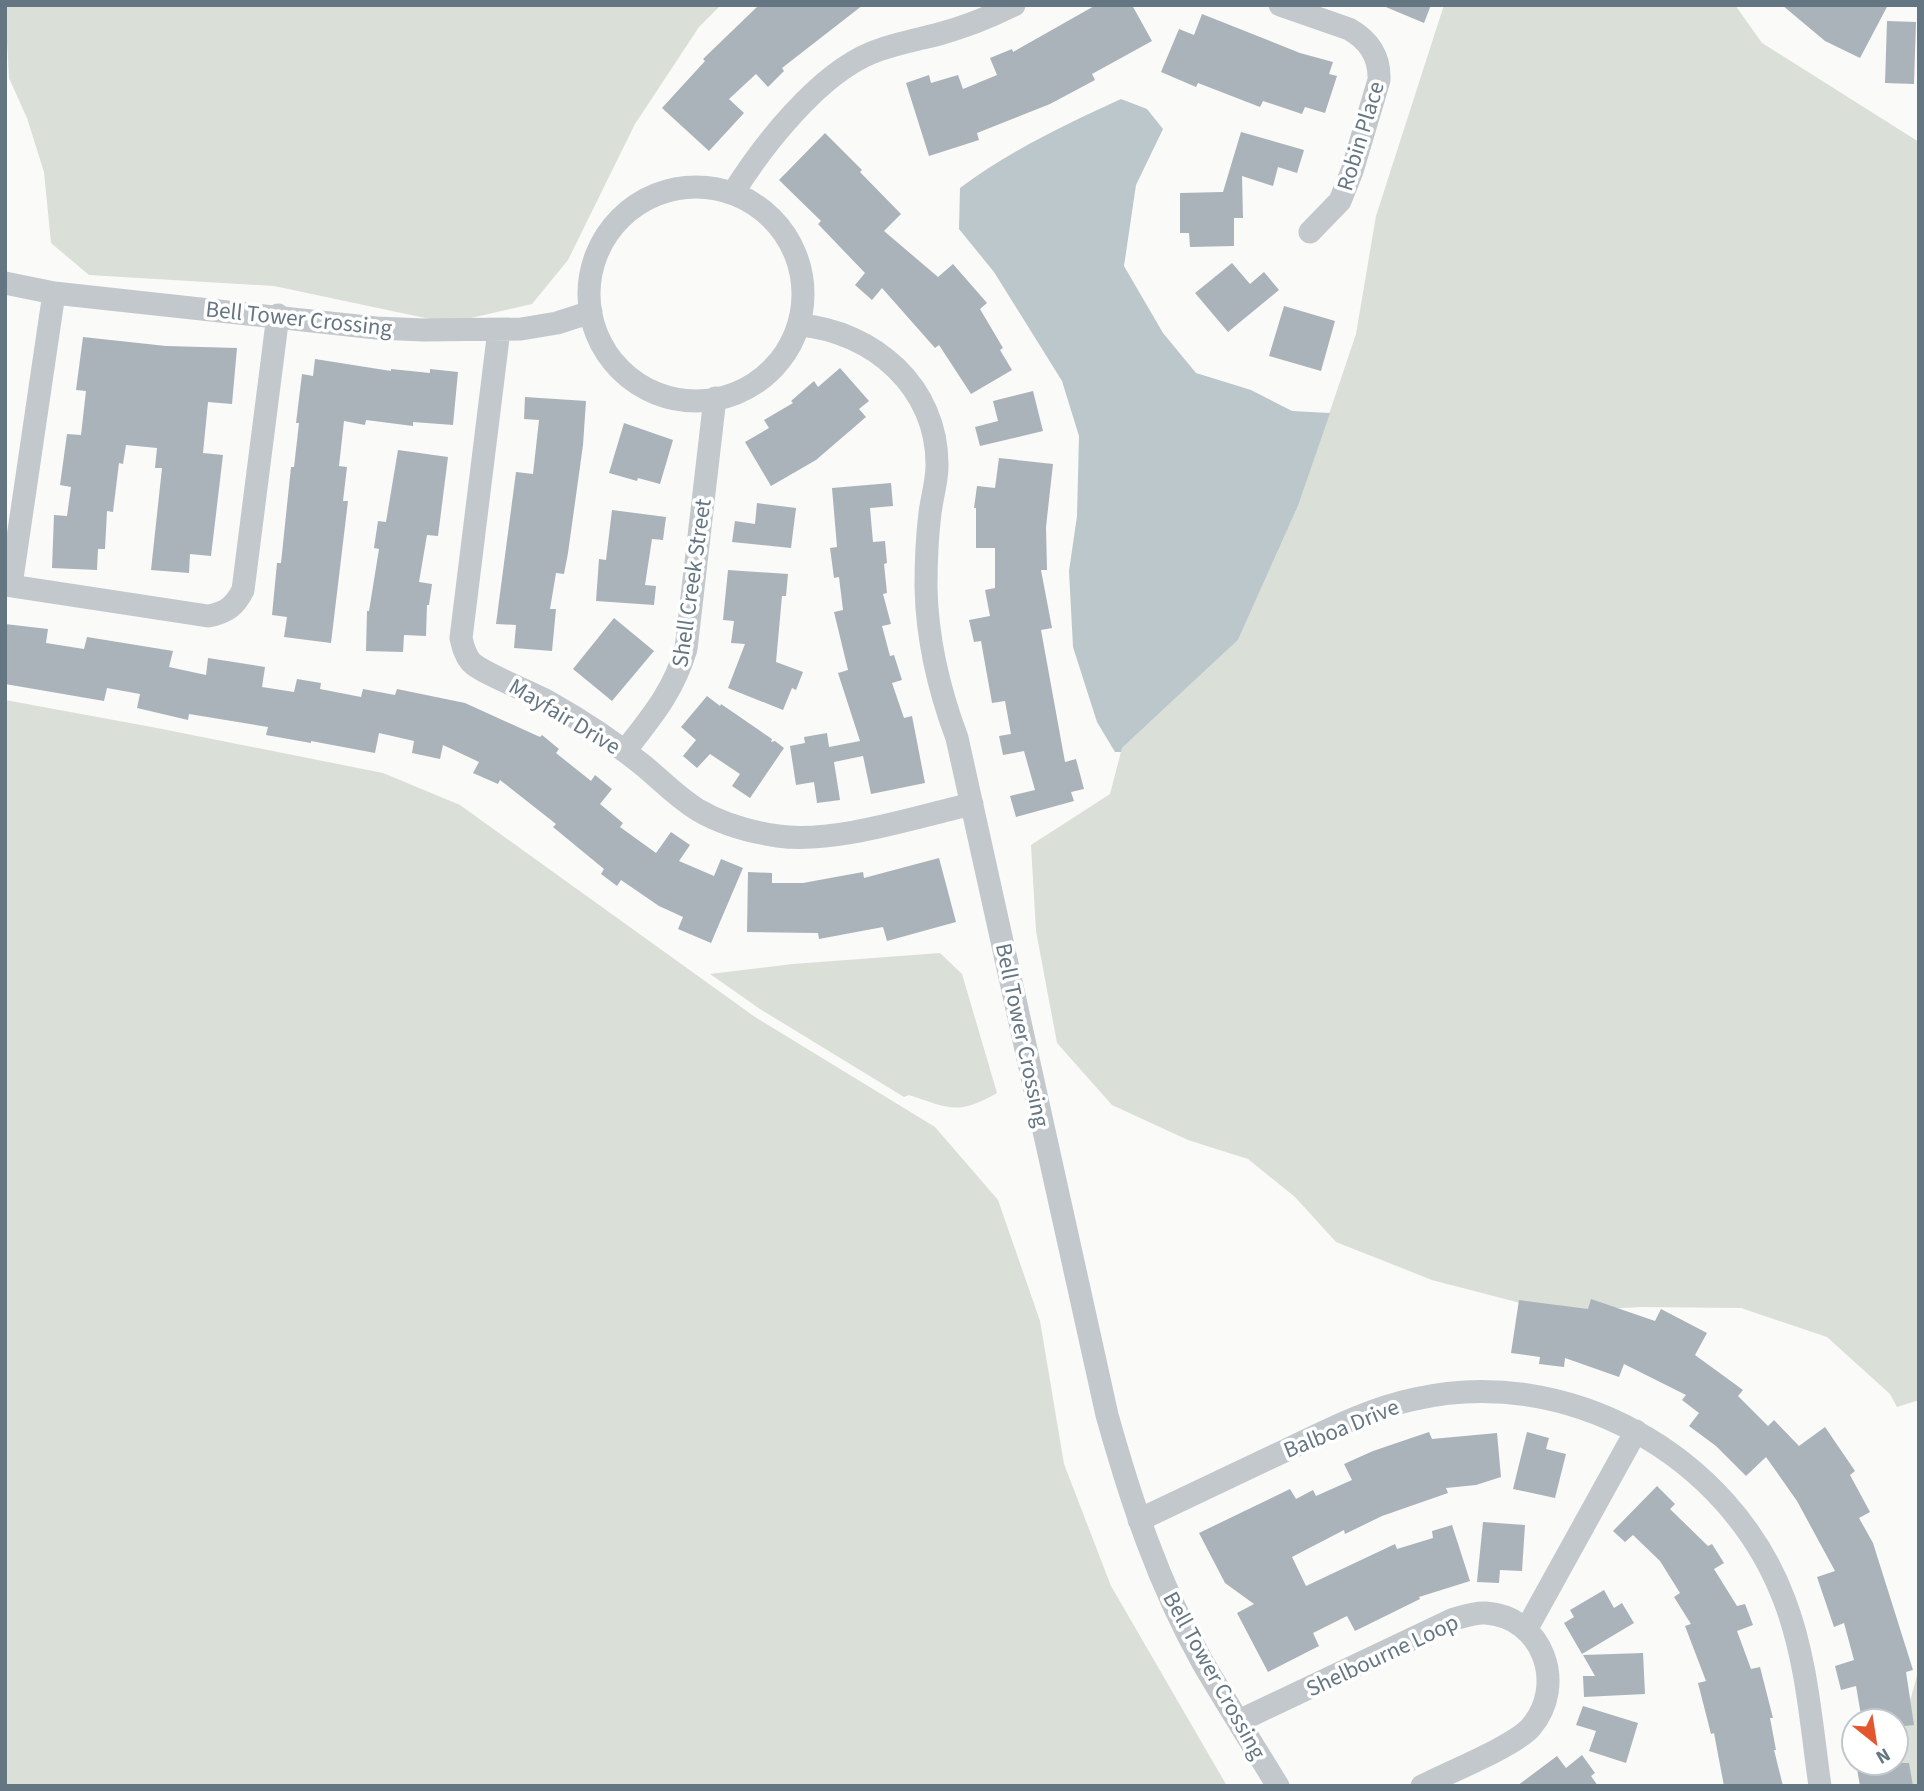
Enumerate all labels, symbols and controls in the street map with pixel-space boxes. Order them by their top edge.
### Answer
street label: Robin Place [1328,77,1393,195]
street label: Bell Tower Crossing [204,292,394,345]
street label: Shell Creek Street [663,496,720,669]
street label: Mayfair Drive [503,670,627,763]
street label: Bell Tower Crossing [987,940,1058,1131]
street label: Balboa Drive [1278,1390,1404,1467]
street label: Bell Tower Crossing [1155,1585,1275,1766]
street label: Shelbourne Loop [1300,1606,1464,1705]
north arrow [1840,1707,1910,1777]
text: N [1871,1741,1895,1770]

